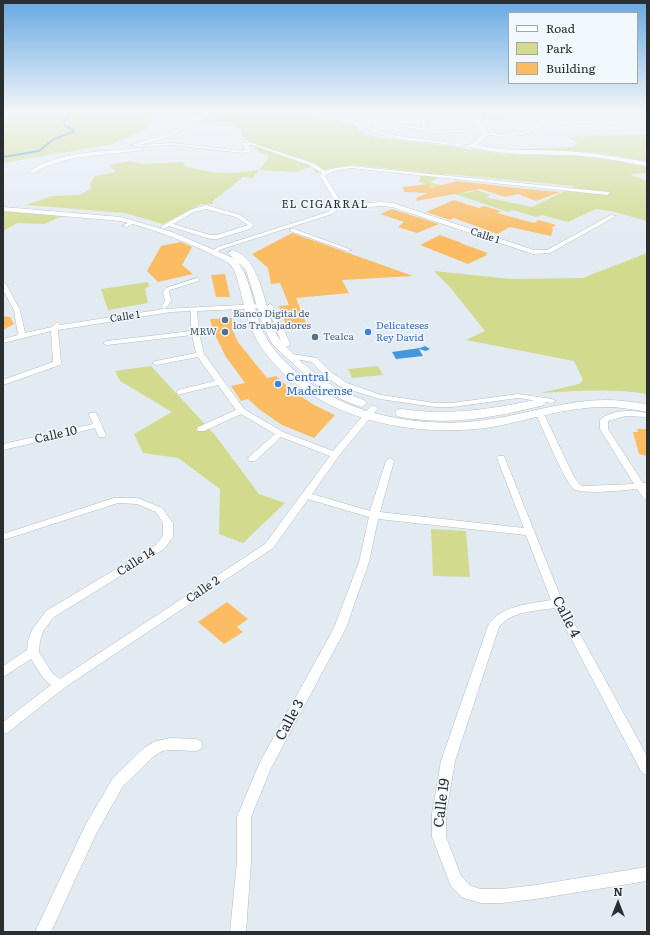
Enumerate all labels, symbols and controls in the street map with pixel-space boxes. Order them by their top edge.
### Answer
legend [508,12,638,84]
text: Road [546,19,575,37]
text: Park [546,39,572,57]
text: Building [546,59,595,77]
district label: EL CIGARRAL [282,198,368,212]
street label: Calle 1 [469,226,501,246]
place label: Banco Digital de los Trabajadores [233,308,311,332]
street label: Calle 1 [109,309,141,325]
marker: Banco Digital de los Trabajadores [220,315,230,325]
place label: Delicateses Rey David [376,320,429,344]
place label: MRW [190,326,217,338]
marker: MRW [220,327,230,337]
marker: Delicateses Rey David [363,327,373,337]
place label: Tealca [323,331,354,343]
marker: Tealca [310,332,320,342]
place label: Central Madeirense [286,370,353,398]
marker: Central Madeirense [273,379,283,389]
street label: Calle 10 [33,423,79,447]
street label: Calle 14 [114,545,158,579]
street label: Calle 2 [183,574,223,606]
street label: Calle 4 [548,593,584,641]
street label: Calle 3 [272,697,308,743]
street label: Calle 19 [431,777,453,829]
north arrow [598,883,638,923]
text: N [613,883,623,899]

